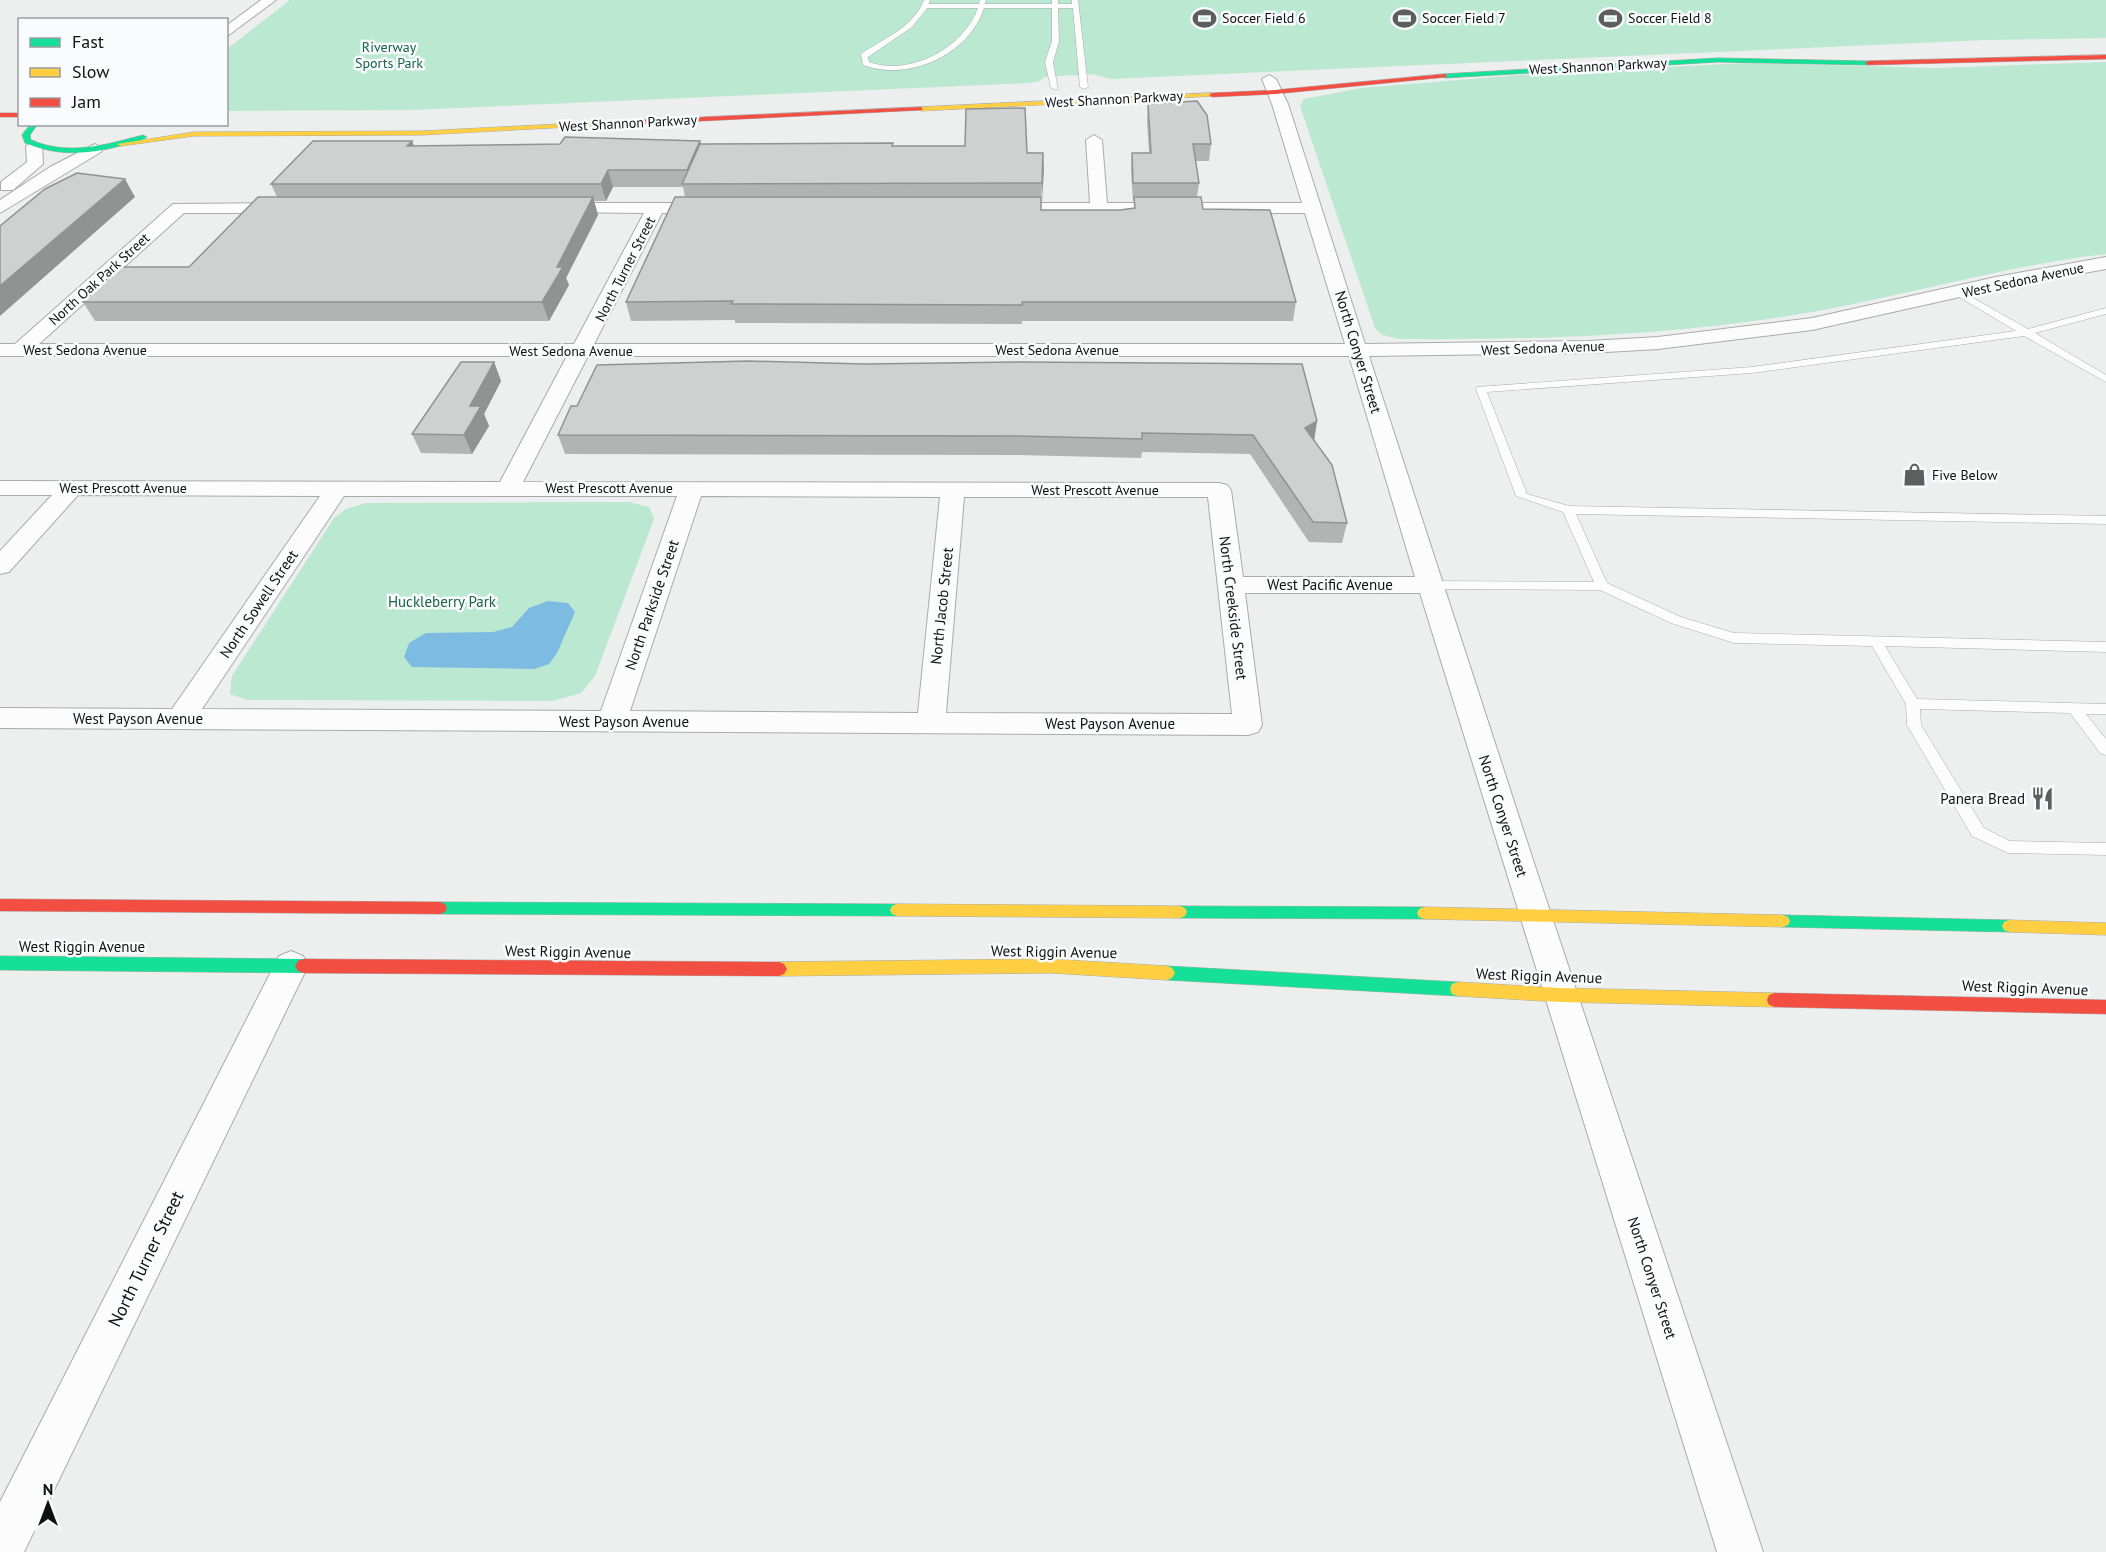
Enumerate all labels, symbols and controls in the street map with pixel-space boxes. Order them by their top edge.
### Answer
sports icon: Soccer Field 6 [1191,5,1217,31]
sports icon: Soccer Field 7 [1391,5,1417,31]
sports icon: Soccer Field 8 [1597,5,1623,31]
place label: Soccer Field 6 [1222,9,1306,27]
place label: Soccer Field 7 [1422,9,1506,27]
place label: Soccer Field 8 [1628,9,1712,27]
legend [18,18,228,126]
text: Fast [72,30,104,53]
park label: Riverway Sports Park [355,38,423,72]
street label: West Shannon Parkway [1528,53,1668,79]
text: Slow [72,60,110,83]
street label: West Shannon Parkway [1044,86,1184,112]
text: Jam [71,90,101,113]
street label: West Shannon Parkway [558,110,698,136]
street label: North Turner Street [591,213,659,325]
street label: North Oak Park Street [45,229,153,329]
street label: West Sedona Avenue [1961,258,2085,302]
street label: North Conyer Street [1331,288,1386,415]
street label: West Sedona Avenue [1481,337,1605,359]
street label: West Sedona Avenue [23,341,147,359]
street label: West Sedona Avenue [995,341,1119,359]
street label: West Sedona Avenue [509,342,633,360]
shop icon: Five Below [1901,462,1927,488]
place label: Five Below [1932,466,1998,484]
street label: West Prescott Avenue [59,479,187,497]
street label: West Prescott Avenue [545,479,673,497]
street label: West Prescott Avenue [1031,481,1159,499]
street label: North Creekside Street [1215,535,1252,681]
street label: North Parkside Street [620,537,683,673]
street label: North Sowell Street [215,546,302,661]
street label: North Jacob Street [926,546,957,665]
street label: West Pacific Avenue [1267,575,1393,594]
park label: Huckleberry Park [388,592,497,611]
street label: West Payson Avenue [73,709,203,728]
street label: West Payson Avenue [559,712,689,731]
street label: West Payson Avenue [1045,714,1175,733]
street label: North Conyer Street [1475,752,1532,879]
restaurant icon: Panera Bread [2030,786,2056,812]
place label: Panera Bread [1940,789,2025,808]
street label: West Riggin Avenue [19,937,145,956]
street label: West Riggin Avenue [505,941,631,962]
street label: West Riggin Avenue [991,941,1117,962]
street label: West Riggin Avenue [1475,964,1603,987]
street label: West Riggin Avenue [1961,976,2089,999]
street label: North Turner Street [103,1187,188,1331]
street label: North Conyer Street [1624,1214,1681,1341]
north arrow [18,1474,78,1534]
text: N [43,1479,53,1499]

